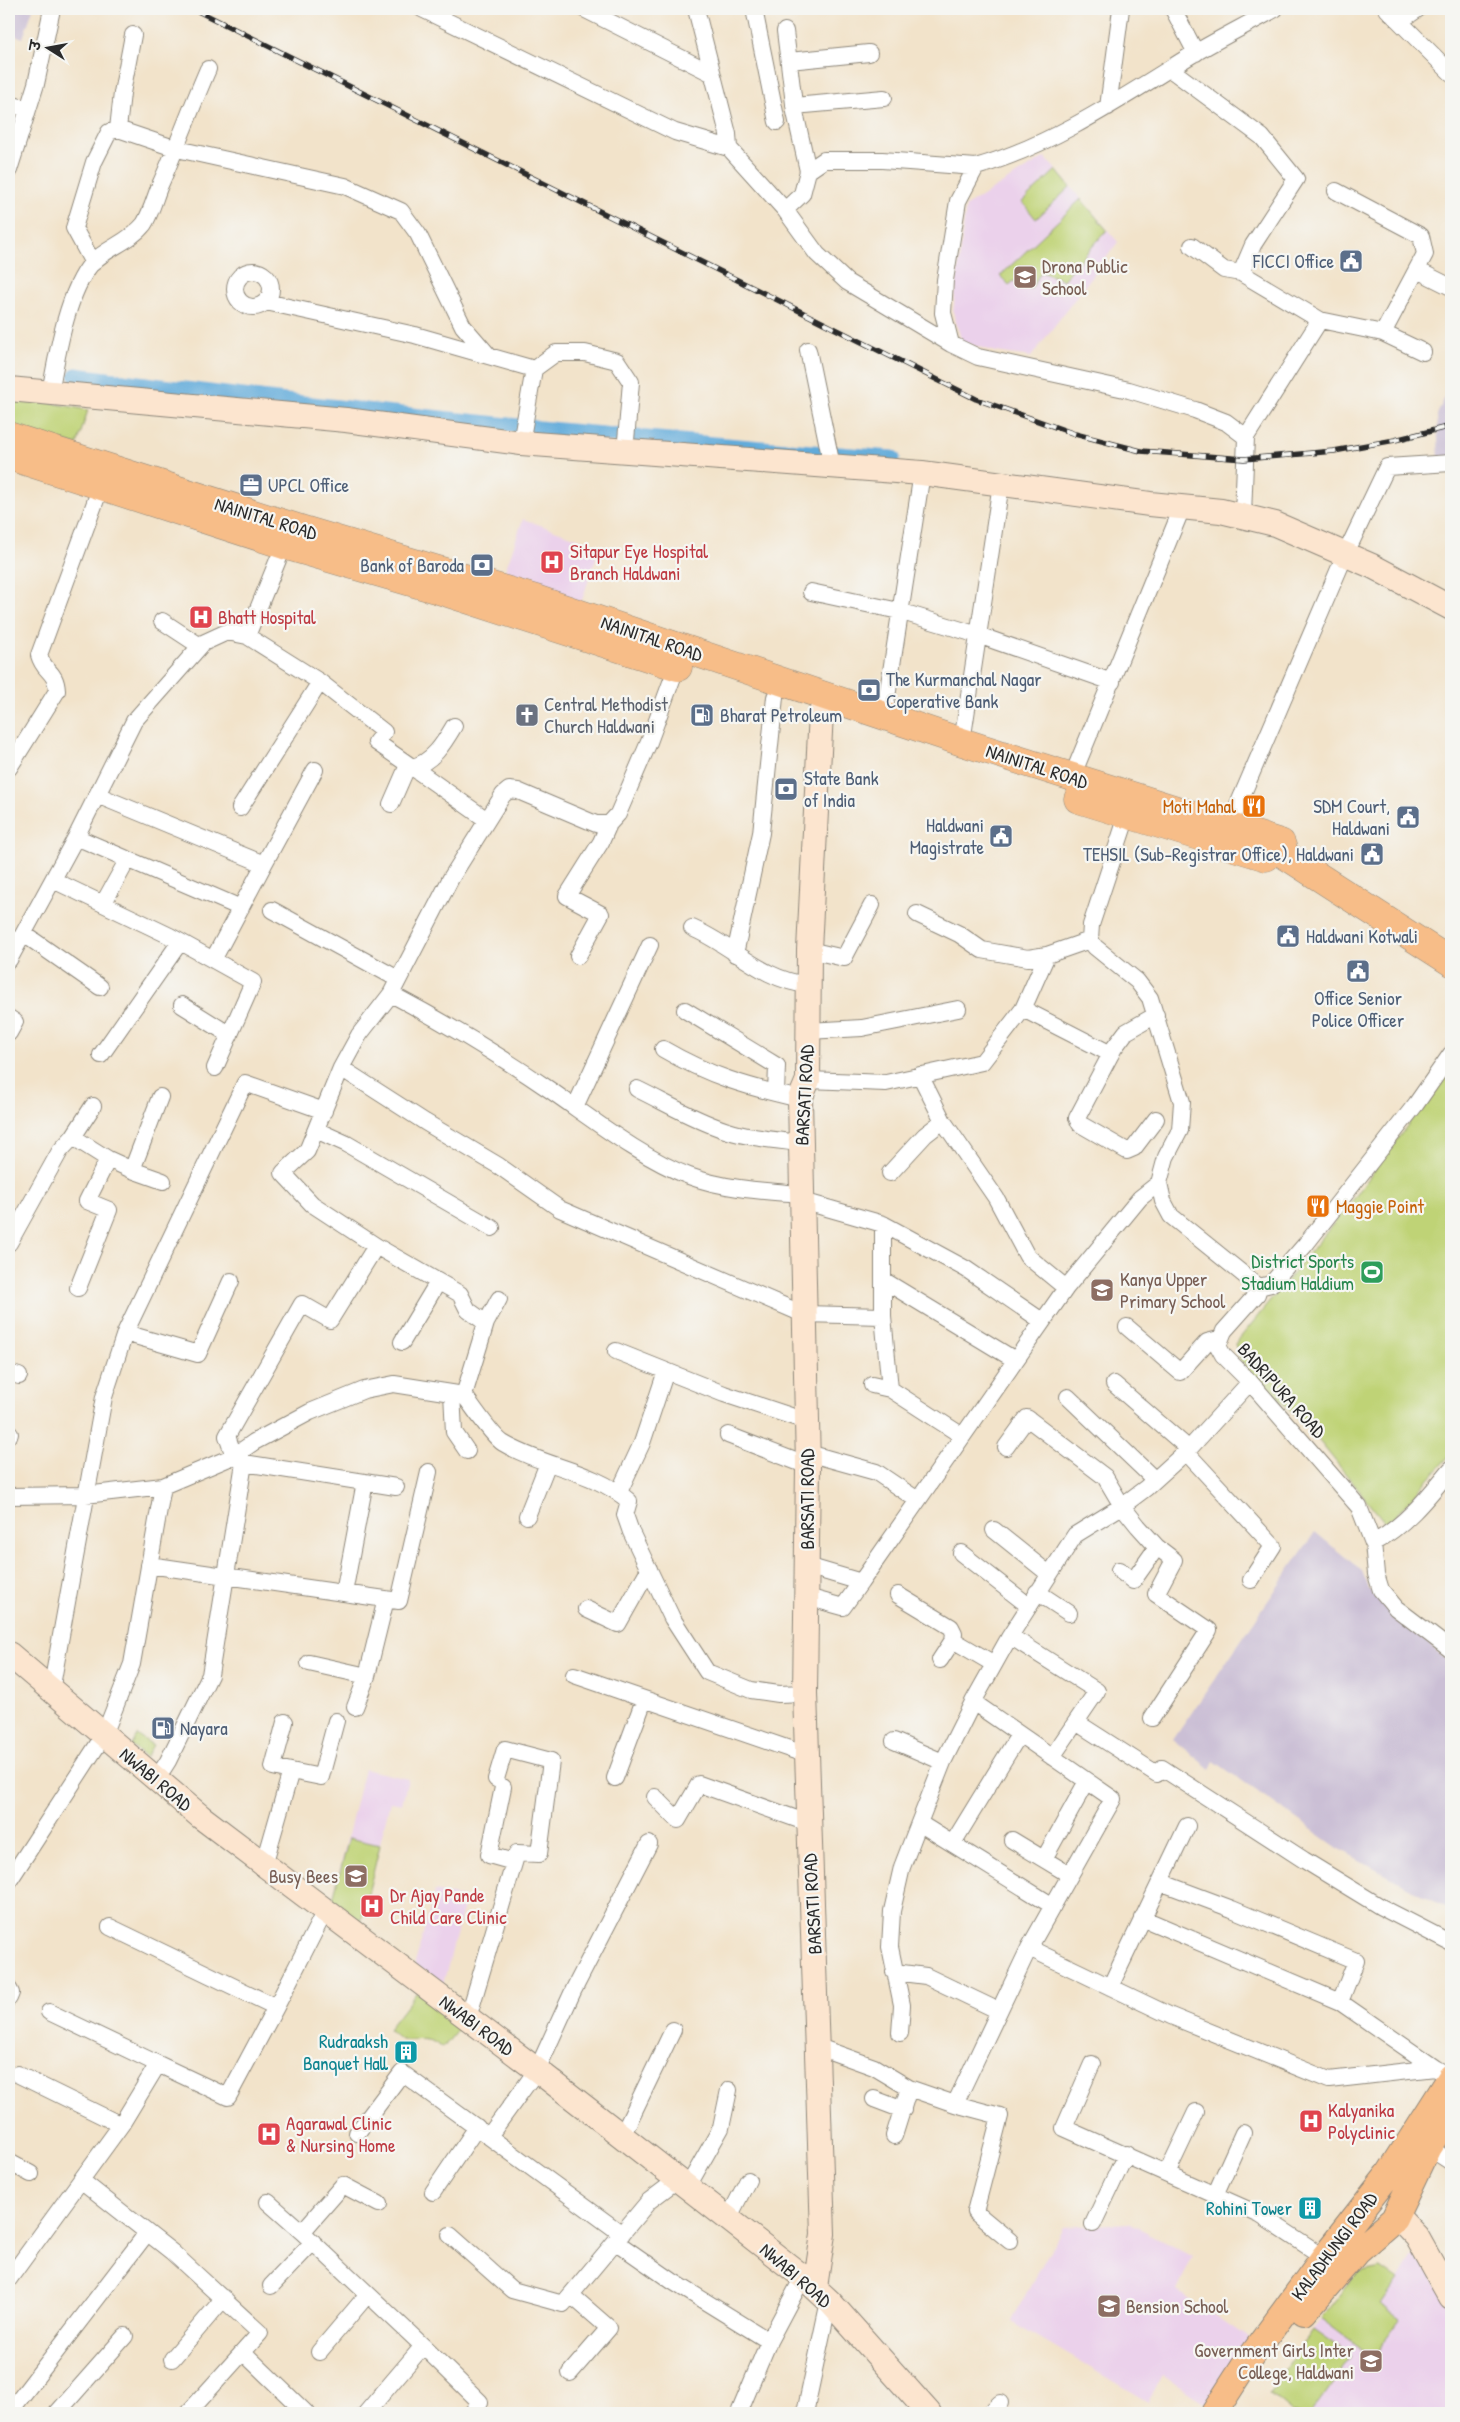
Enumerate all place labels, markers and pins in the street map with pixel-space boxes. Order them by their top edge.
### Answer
place label: FICCI Office [1252,248,1334,274]
public building icon: FICCI Office [1338,248,1364,274]
place label: Drona Public School [1042,253,1128,301]
school or university icon: Drona Public School [1012,264,1038,290]
office icon: UPCL Office [238,472,264,498]
place label: UPCL Office [268,472,350,498]
place label: Sitapur Eye Hospital Branch Haldwani [570,538,709,586]
hospital icon: Sitapur Eye Hospital Branch Haldwani [539,549,565,575]
place label: Bank of Baroda [360,552,465,578]
bank icon: Bank of Baroda [469,552,495,578]
hospital icon: Bhatt Hospital [188,604,214,630]
place label: Bhatt Hospital [218,604,317,630]
place label: The Kurmanchal Nagar Coperative Bank [886,666,1042,714]
bank icon: The Kurmanchal Nagar Coperative Bank [856,677,882,703]
place label: Central Methodist Church Haldwani [544,691,668,739]
church icon: Central Methodist Church Haldwani [514,702,540,728]
fuel station icon: Bharat Petroleum [689,702,715,728]
place label: Bharat Petroleum [720,702,842,728]
place label: State Bank of India [804,765,879,813]
bank icon: State Bank of India [773,776,799,802]
place label: Moti Mahal [1163,793,1237,819]
restaurant icon: Moti Mahal [1241,793,1267,819]
place label: SDM Court, Haldwani [1313,793,1390,841]
public building icon: SDM Court, Haldwani [1395,804,1421,830]
place label: Haldwani Magistrate [910,812,984,860]
public building icon: Haldwani Magistrate [988,823,1014,849]
place label: TEHSIL (Sub-Registrar Office), Haldwani [1083,841,1354,867]
public building icon: TEHSIL (Sub-Registrar Office), Haldwani [1359,841,1385,867]
public building icon: Haldwani Kotwali [1275,923,1301,949]
place label: Haldwani Kotwali [1306,923,1418,949]
public building icon: Office Senior Police Officer [1345,958,1371,984]
place label: Office Senior Police Officer [1312,985,1405,1033]
restaurant icon: Maggie Point [1305,1193,1331,1219]
place label: Maggie Point [1336,1193,1424,1219]
place label: District Sports Stadium Haldium [1241,1248,1354,1296]
sports icon: District Sports Stadium Haldium [1359,1259,1385,1285]
place label: Kanya Upper Primary School [1120,1266,1226,1314]
school or university icon: Kanya Upper Primary School [1089,1277,1115,1303]
fuel station icon: Nayara [150,1715,176,1741]
place label: Nayara [180,1715,228,1741]
place label: Busy Bees [269,1863,338,1889]
school or university icon: Busy Bees [343,1863,369,1889]
place label: Dr Ajay Pande Child Care Clinic [390,1882,507,1930]
hospital icon: Dr Ajay Pande Child Care Clinic [359,1893,385,1919]
place label: Rudraaksh Banquet Hall [303,2028,389,2076]
building icon: Rudraaksh Banquet Hall [393,2039,419,2065]
place label: Kalyanika Polyclinic [1328,2097,1395,2145]
hospital icon: Kalyanika Polyclinic [1298,2108,1324,2134]
place label: Agarawal Clinic & Nursing Home [286,2110,396,2158]
hospital icon: Agarawal Clinic & Nursing Home [256,2121,282,2147]
place label: Rohini Tower [1206,2195,1293,2221]
building icon: Rohini Tower [1297,2195,1323,2221]
school or university icon: Bension School [1096,2293,1122,2319]
place label: Bension School [1126,2293,1229,2319]
place label: Government Girls Inter College, Haldwani [1194,2337,1355,2385]
school or university icon: Government Girls Inter College, Haldwani [1358,2348,1384,2374]

